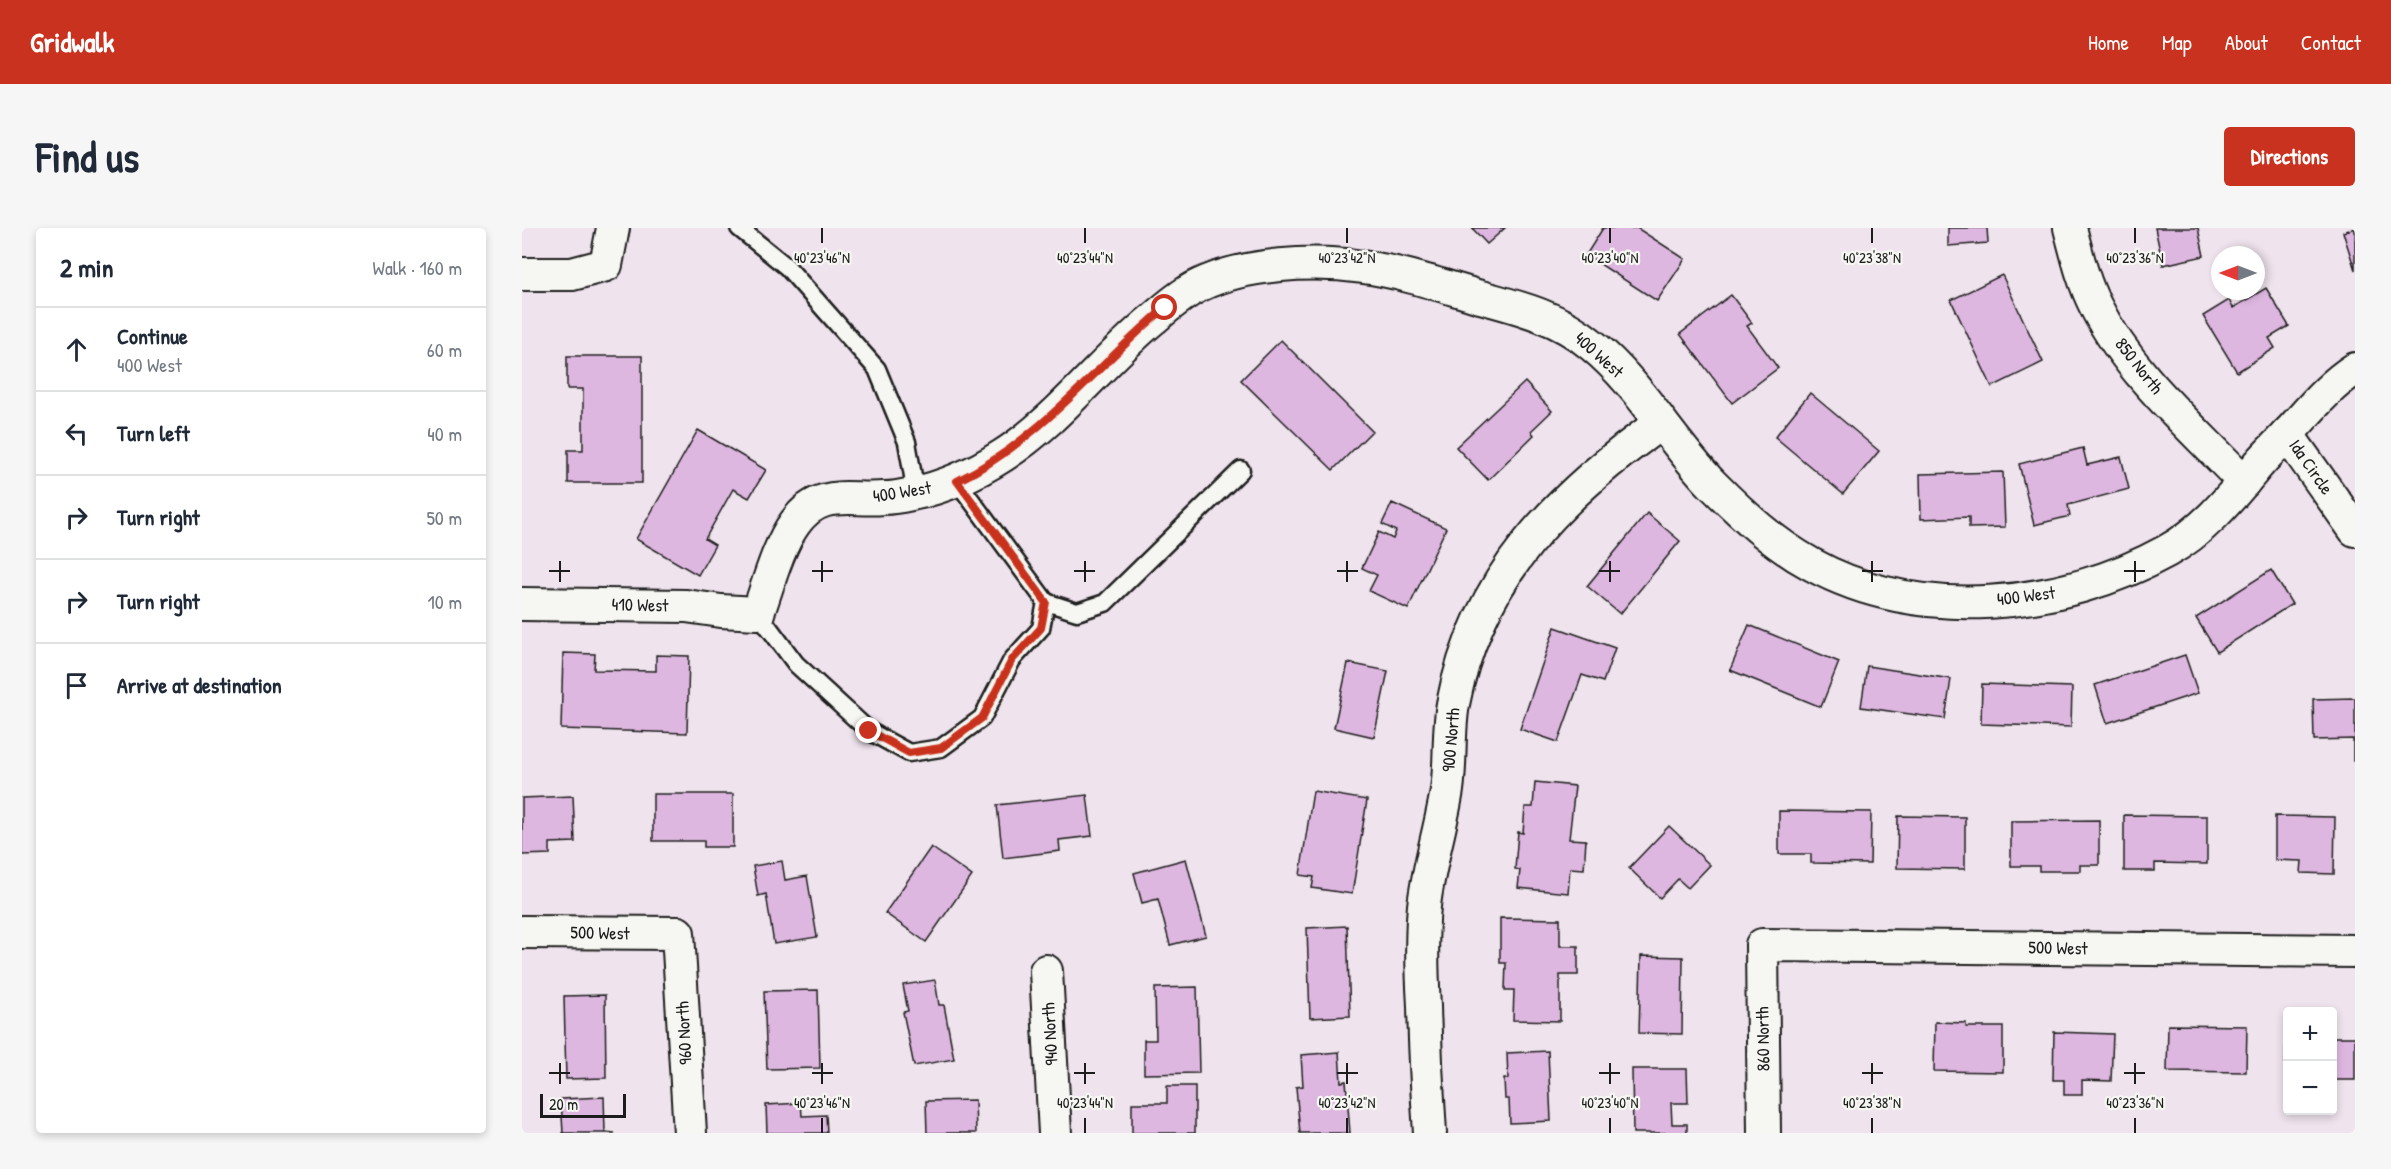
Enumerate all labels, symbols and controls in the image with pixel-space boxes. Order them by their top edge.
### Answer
text: Gridwalk [30,23,114,61]
text: Home [2088,28,2129,57]
text: Map [2162,28,2192,57]
text: About [2225,28,2268,57]
text: Contact [2301,28,2361,57]
button: Directions [2224,127,2355,186]
text: Find us [36,128,139,185]
north arrow [2211,246,2265,300]
text: 40°23'46"N [794,247,850,268]
text: 40°23'44"N [1057,247,1113,268]
text: 40°23'42"N [1318,247,1376,268]
text: 40°23'40"N [1582,247,1638,268]
text: 40°23'38"N [1843,247,1901,268]
text: 40°23'36"N [2106,247,2164,268]
text: 2 min [60,250,113,285]
text: Walk · 160 m [373,254,462,281]
route start [1151,294,1177,320]
text: Continue [117,321,188,351]
street label: 400 West [1569,326,1630,384]
street label: 850 North [2109,332,2170,399]
icon: ahead [60,333,93,366]
text: 60 m [427,336,462,363]
text: 400 West [117,351,182,378]
icon: left [60,417,93,450]
text: Turn left [117,418,190,448]
text: 40 m [427,420,462,447]
street label: Ida Circle [2283,434,2339,499]
street label: 400 West [871,474,934,508]
icon: right [60,501,93,534]
text: Turn right [117,502,200,532]
text: 50 m [426,504,462,531]
street label: 400 West [1995,579,2057,611]
icon: right [60,585,93,618]
text: Turn right [117,586,200,616]
text: 10 m [428,588,462,615]
street label: 410 West [611,592,669,618]
icon: arrive [60,669,93,702]
text: Arrive at destination [117,670,282,700]
street label: 900 North [1435,706,1466,773]
route end [855,717,881,743]
street label: 500 West [570,919,631,946]
street label: 500 West [2028,934,2089,961]
street label: 960 North [669,1000,698,1065]
street label: 940 North [1035,1001,1064,1066]
street label: 860 North [1749,1006,1776,1072]
map controls [2283,1007,2337,1115]
button: + [2283,1007,2337,1061]
button: − [2283,1061,2337,1115]
scale bar [540,1091,626,1118]
text: 40°23'46"N [794,1092,850,1113]
text: 40°23'44"N [1057,1092,1113,1113]
text: 40°23'42"N [1318,1092,1376,1113]
text: 40°23'40"N [1582,1092,1638,1113]
text: 40°23'38"N [1843,1092,1901,1113]
text: 40°23'36"N [2106,1092,2164,1113]
text: 20 m [549,1093,578,1115]

